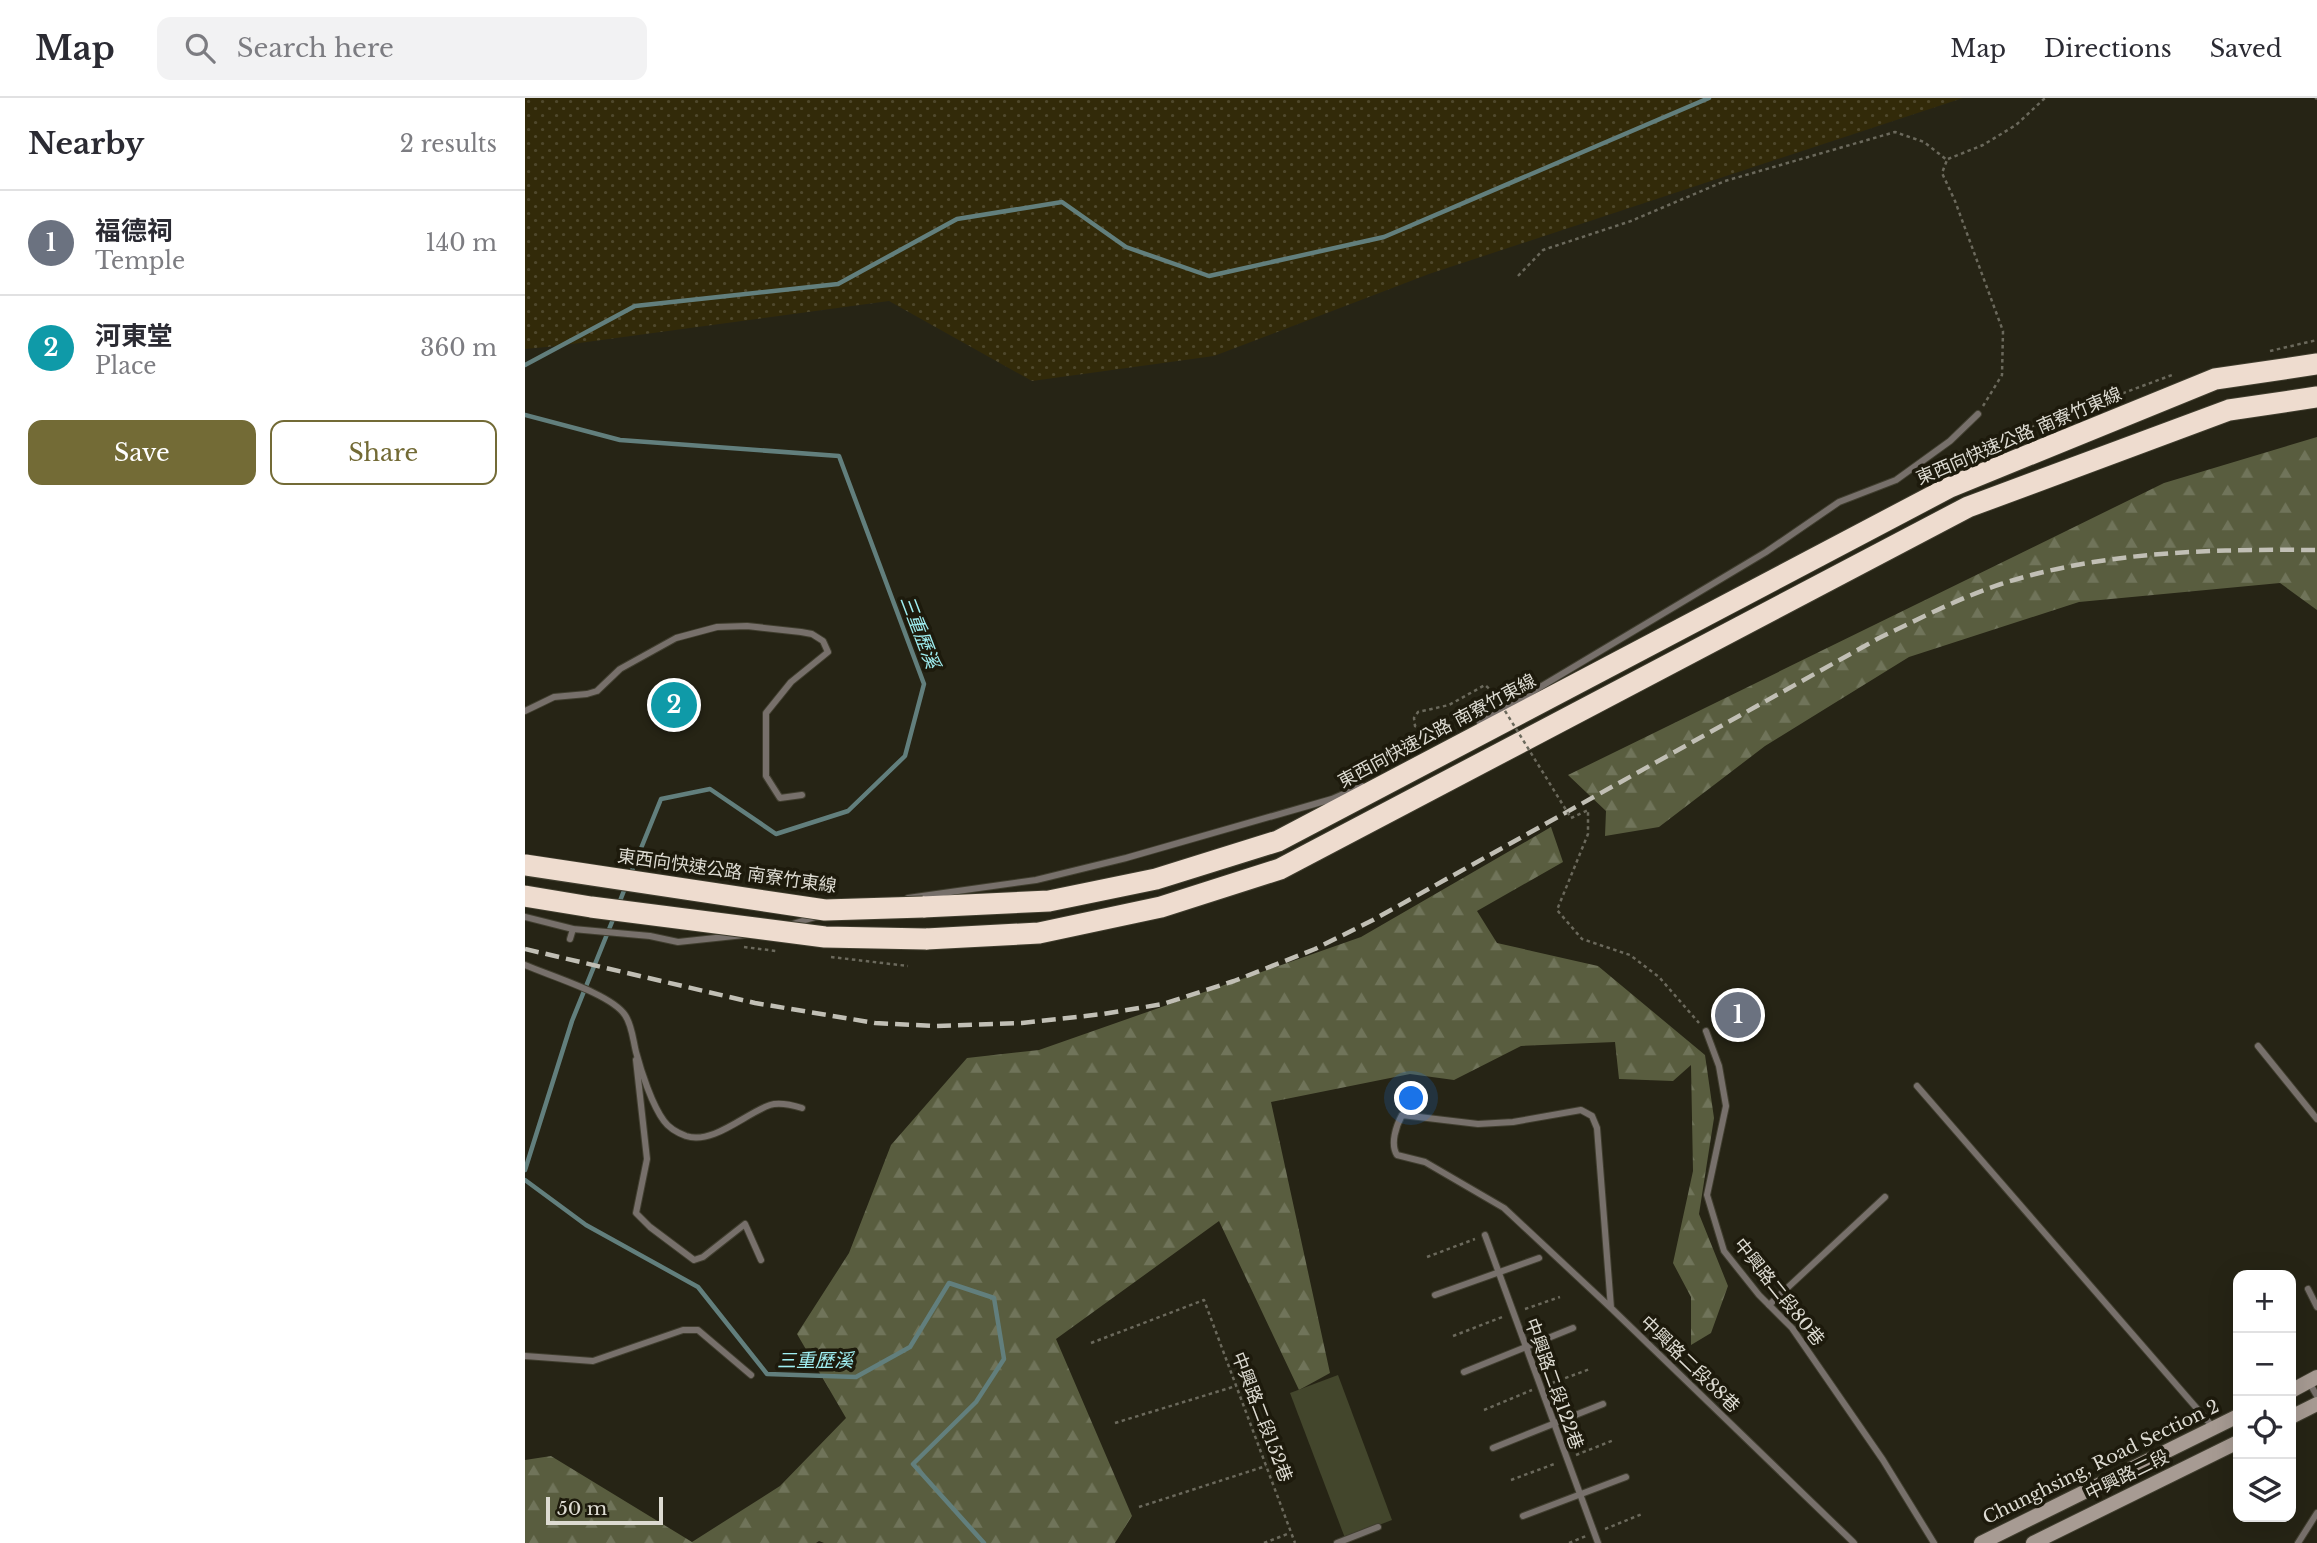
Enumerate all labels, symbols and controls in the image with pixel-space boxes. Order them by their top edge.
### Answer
search box [157,17,647,80]
text: Map [35,28,115,69]
icon: search [181,29,219,67]
text: Search here [237,32,394,64]
text: Map [1950,34,2006,63]
text: Directions [2044,34,2172,63]
text: Saved [2210,34,2282,63]
text: Nearby [28,125,144,162]
text: 2 results [400,130,497,158]
text: 福德祠 [95,215,173,247]
text: 1 [46,229,56,257]
text: 140 m [426,229,497,257]
text: Temple [95,247,185,275]
text: 河東堂 [95,320,173,352]
text: 2 [44,334,58,362]
text: 360 m [420,334,497,362]
text: Place [95,352,157,380]
street label: 東西向快速公路 南寮竹東線 [1913,383,2125,489]
button: Save [28,420,256,485]
button: Share [270,420,497,485]
water label: 三重歷溪 [896,592,945,674]
street label: 東西向快速公路 南寮竹東線 [1334,669,1540,793]
pin: 2 [651,679,697,731]
street label: 東西向快速公路 南寮竹東線 [616,845,838,897]
pin: 1 [1715,989,1761,1041]
your location [1394,1081,1428,1115]
street label: 中興路二段80巷 [1729,1234,1829,1350]
map controls [2233,1270,2296,1522]
button: + [2233,1270,2296,1333]
street label: 中興路二段88巷 [1636,1311,1744,1417]
street label: 中興路二段122巷 [1520,1315,1588,1453]
button: − [2233,1333,2296,1396]
water label: 三重歷溪 [777,1349,856,1372]
street label: 中興路二段152巷 [1227,1349,1297,1485]
street label: Chunghsing, Road Section 2 [1979,1395,2223,1529]
button: locate [2233,1396,2296,1459]
street label: 中興路二段 [2082,1445,2172,1505]
button: layers [2233,1459,2296,1522]
scale bar [546,1494,663,1526]
text: 50 m [557,1497,607,1520]

